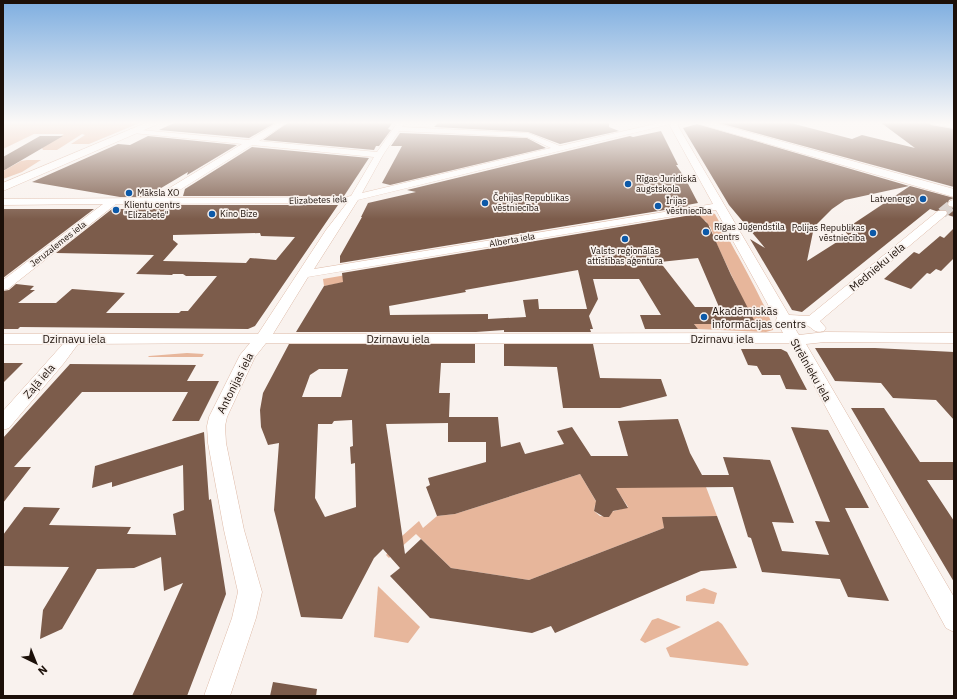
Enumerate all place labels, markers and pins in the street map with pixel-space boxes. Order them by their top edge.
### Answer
place label: Rīgas Juridiskā augstskola [636,173,697,194]
marker: Rīgas Juridiskā augstskola [623,179,633,189]
place label: Māksla XO [137,187,179,198]
marker: Māksla XO [124,188,134,198]
place label: Čehijas Republikas vēstniecība [493,191,569,213]
place label: Latvenergo [870,193,915,204]
marker: Latvenergo [918,194,928,204]
place label: Īrijas vēstniecība [666,195,712,216]
marker: Čehijas Republikas vēstniecība [480,198,490,208]
place label: Klientu centrs "Elizabete" [124,199,180,220]
marker: Īrijas vēstniecība [653,201,663,211]
marker: Klientu centrs "Elizabete" [111,205,121,215]
place label: Kino Bize [220,208,257,219]
marker: Kino Bize [207,209,217,219]
place label: Rīgas Jūgendstila centrs [714,221,785,242]
place label: Polijas Republikas vēstniecība [792,222,865,243]
marker: Rīgas Jūgendstila centrs [701,227,711,237]
marker: Polijas Republikas vēstniecība [868,228,878,238]
marker: Valsts reģionālās attīstības aģentūra [620,234,630,244]
place label: Valsts reģionālās attīstības aģentūra [587,245,663,266]
place label: Akadēmiskās informācijas centrs [712,304,806,331]
marker: Akadēmiskās informācijas centrs [699,312,709,322]

